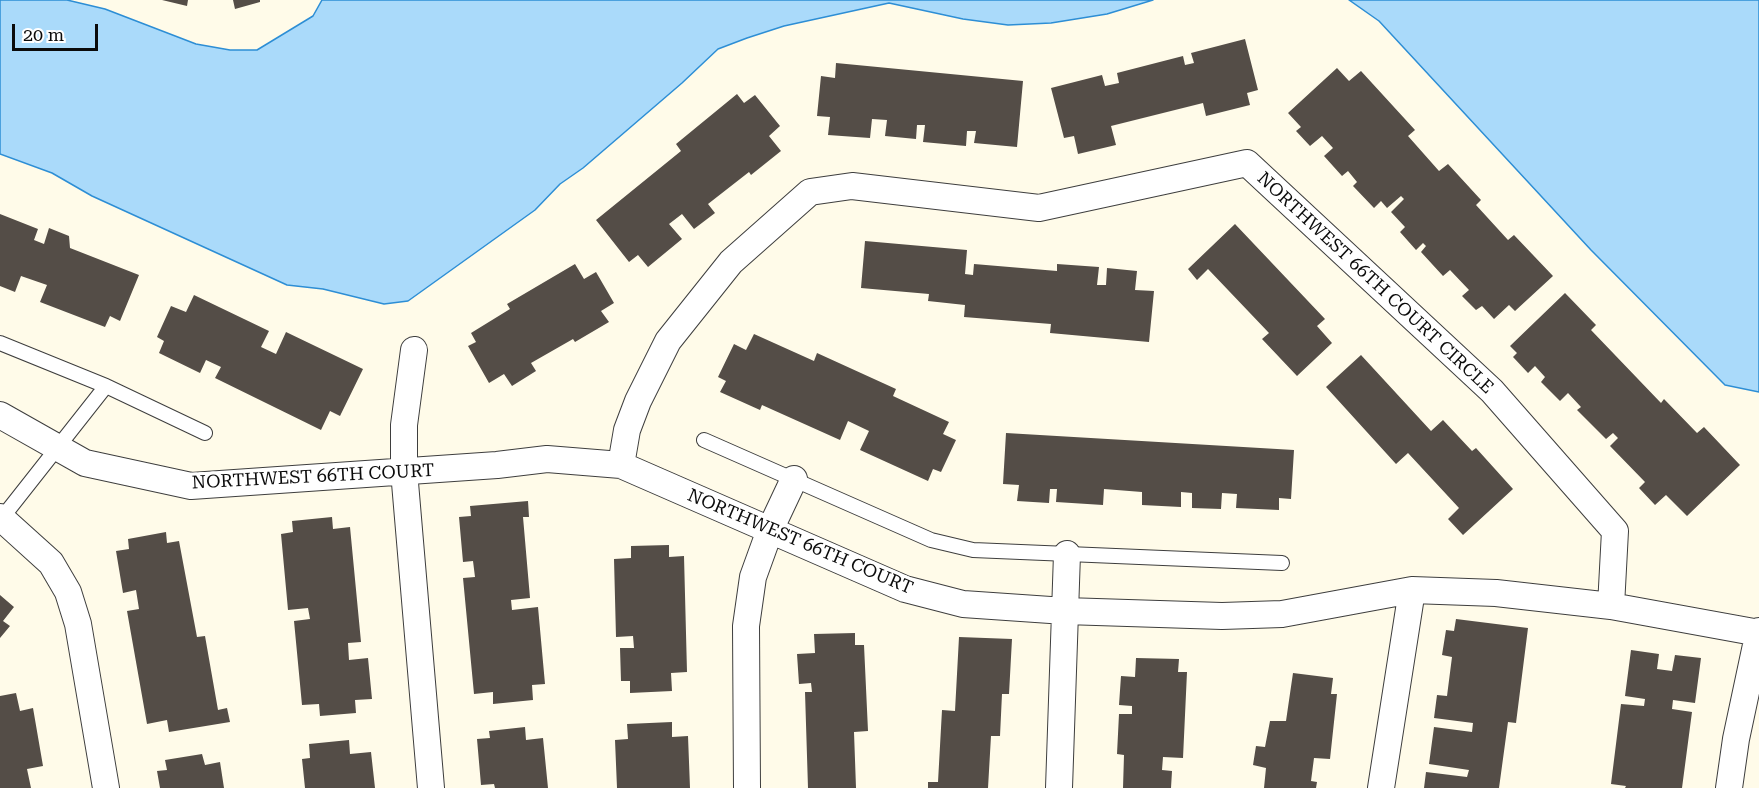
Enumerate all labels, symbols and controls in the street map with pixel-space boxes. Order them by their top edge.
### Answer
scale bar [15,12,100,50]
text: 20 m [23,24,64,45]
street label: NORTHWEST 66TH COURT CIRCLE [1252,168,1498,398]
street label: NORTHWEST 66TH COURT [191,460,435,494]
street label: NORTHWEST 66TH COURT [684,485,916,599]

